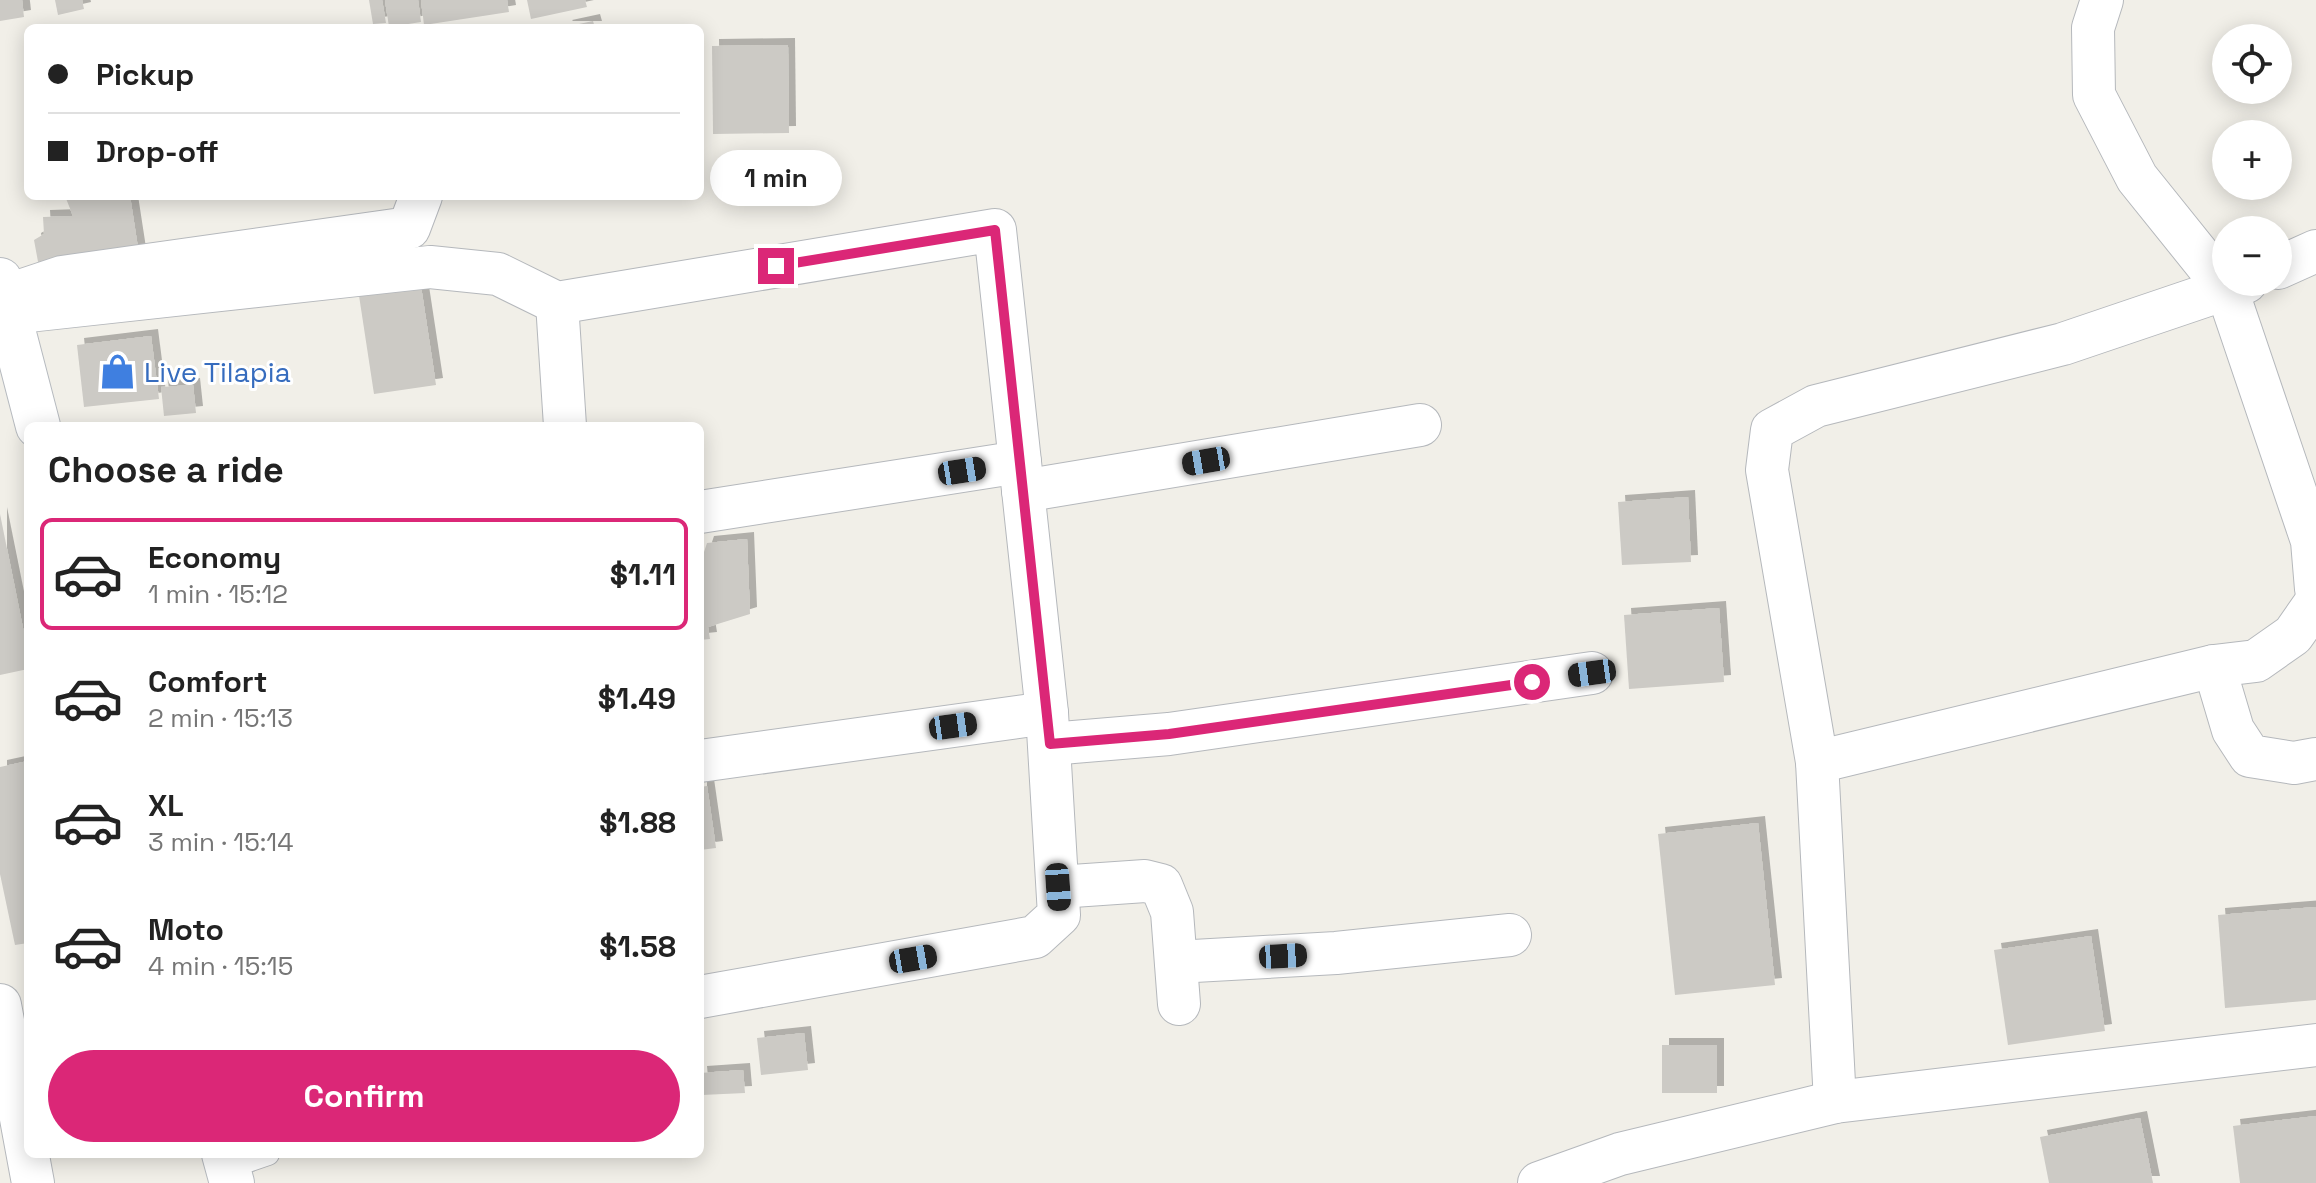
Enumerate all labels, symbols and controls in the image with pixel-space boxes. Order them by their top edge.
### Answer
map controls [2212,24,2292,296]
button: locate [2212,24,2292,104]
text: Pickup [96,55,194,94]
button: + [2212,120,2292,200]
text: Drop-off [96,132,219,171]
callout: 1 min [710,150,842,206]
text: 1 min [744,161,808,195]
button: − [2212,216,2292,296]
route end [758,248,794,284]
shop icon: Live Tilapia [99,353,137,391]
place label: Live Tilapia [144,354,291,390]
car [1180,445,1232,477]
text: Choose a ride [48,447,284,493]
car [936,455,988,487]
icon: car [52,538,124,610]
text: Economy [148,538,281,577]
text: $1.11 [610,555,676,594]
text: 1 min · 15:12 [148,577,288,611]
car [1567,658,1617,688]
icon: car [52,662,124,734]
text: Comfort [148,662,267,701]
route start [1514,664,1550,700]
text: $1.49 [598,679,676,718]
text: 2 min · 15:13 [148,701,293,735]
car [928,711,978,741]
icon: car [52,786,124,858]
text: XL [148,786,184,825]
text: $1.88 [599,803,676,842]
text: 3 min · 15:14 [148,825,293,859]
car [1044,862,1072,912]
icon: car [52,910,124,982]
text: Moto [148,910,224,949]
text: $1.58 [599,927,676,966]
car [887,943,939,975]
car [1258,943,1308,969]
text: 4 min · 15:15 [148,949,293,983]
button: Confirm [48,1050,680,1142]

